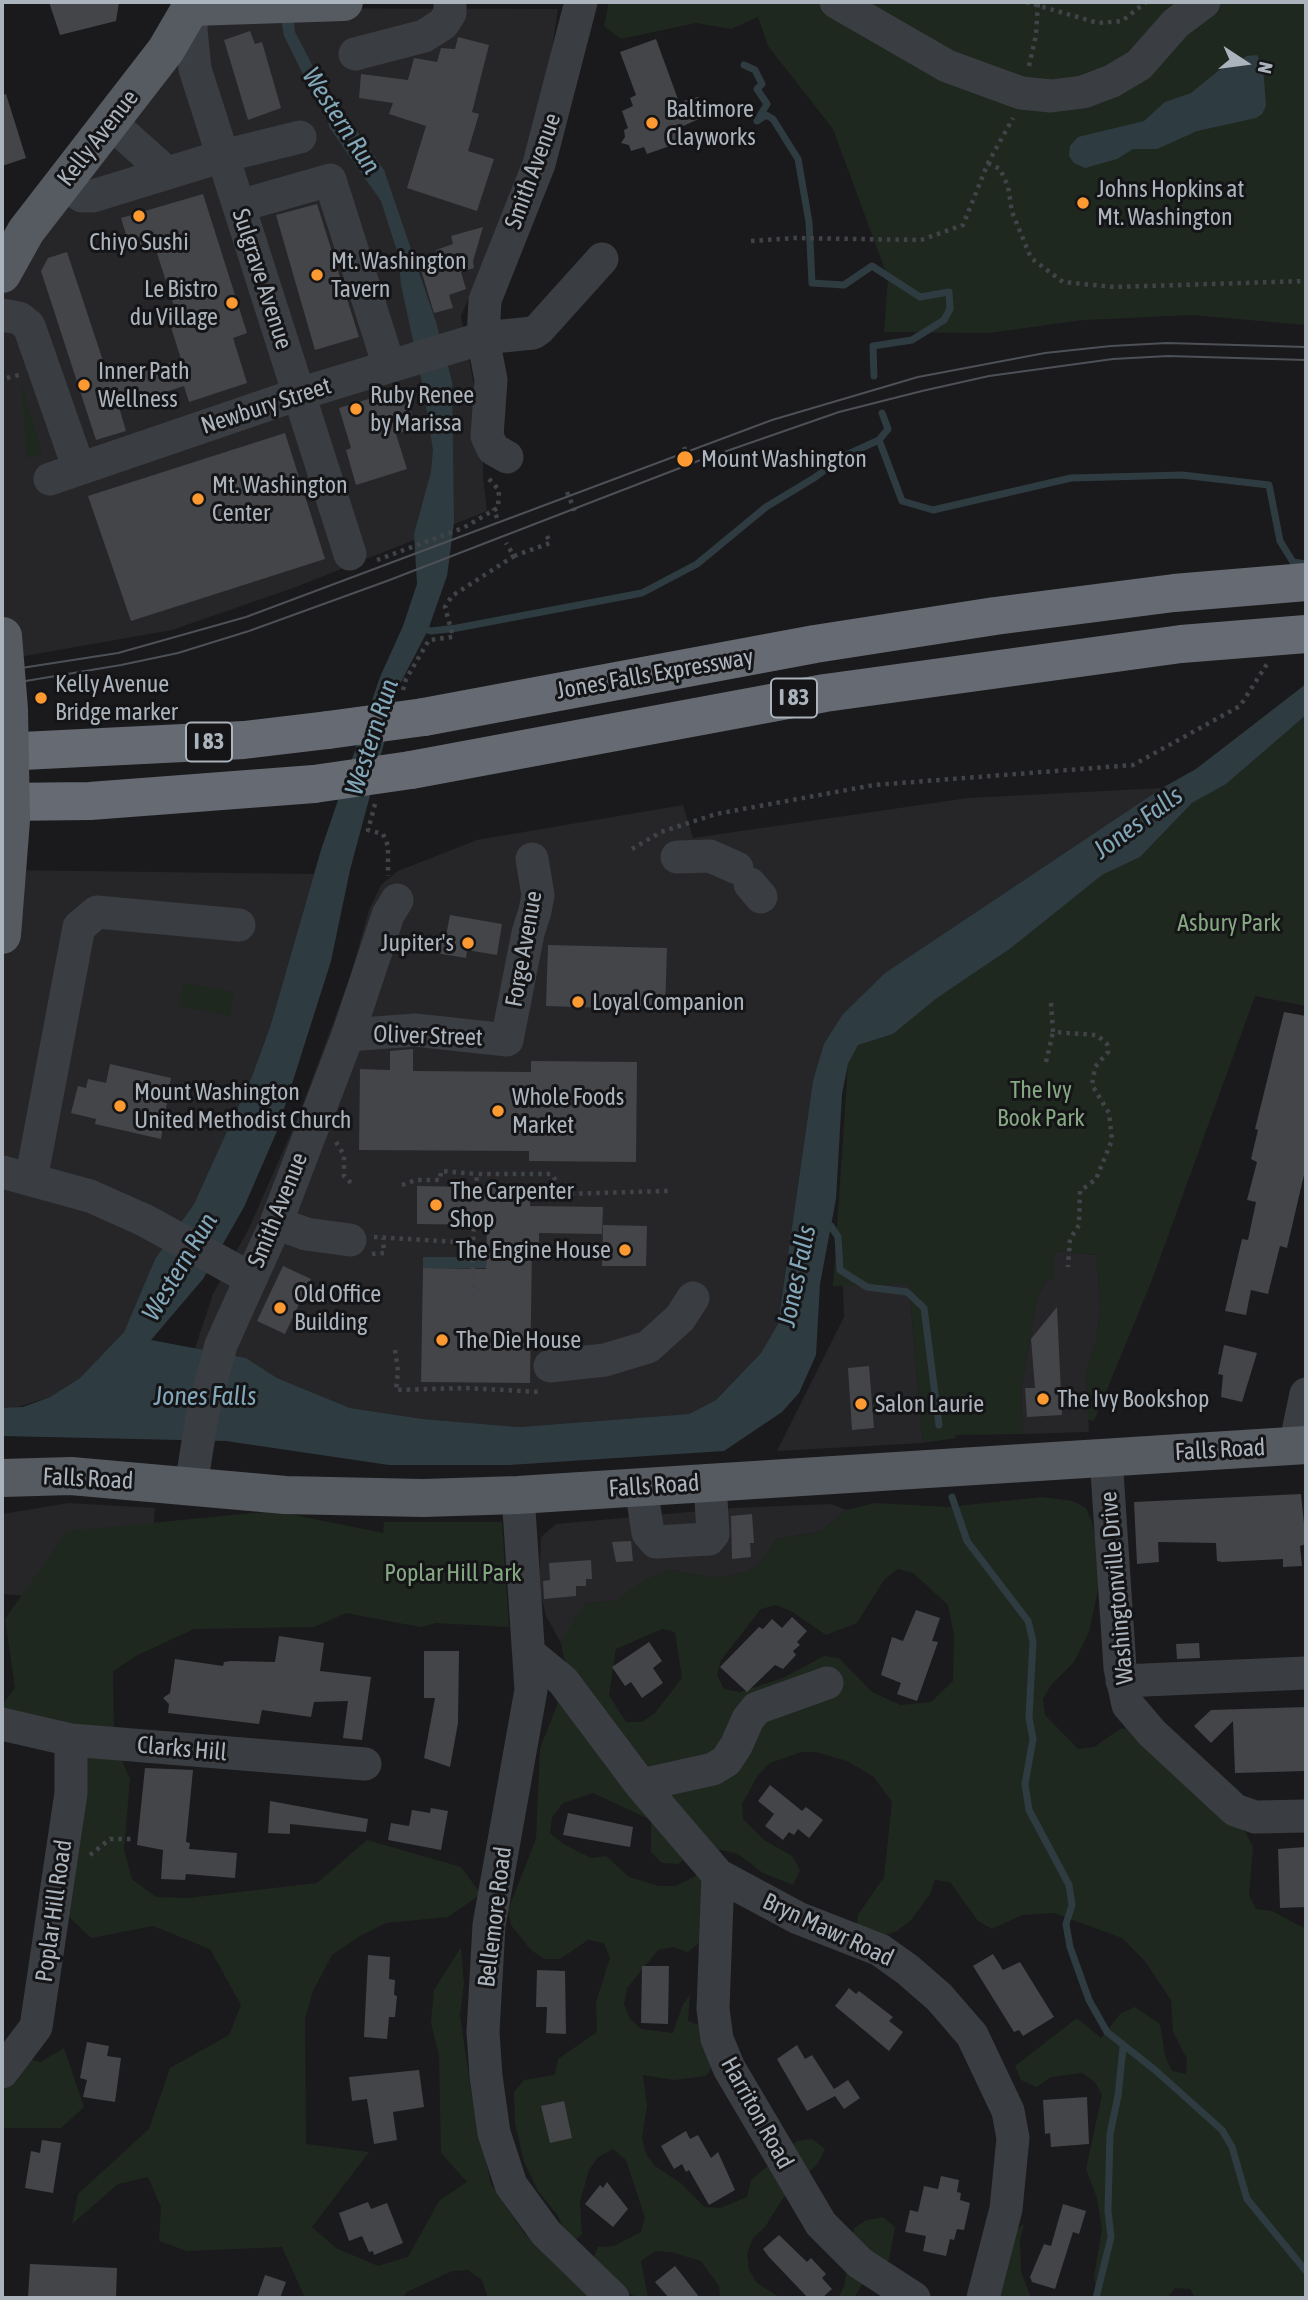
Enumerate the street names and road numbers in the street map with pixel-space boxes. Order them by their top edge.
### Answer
street label: Kelly Avenue [51,84,145,192]
street label: Smith Avenue [499,109,567,233]
street label: Sulgrave Avenue [226,205,298,353]
street label: Newbury Street [197,371,335,441]
street label: Jones Falls Expressway [554,643,756,705]
road number: I 83 [771,678,817,718]
road number: I 83 [186,722,232,762]
street label: Forge Avenue [500,889,548,1009]
street label: Oliver Street [373,1020,483,1052]
street label: Smith Avenue [242,1148,314,1272]
street label: Falls Road [1174,1433,1266,1467]
street label: Falls Road [42,1462,134,1496]
street label: Falls Road [608,1468,700,1504]
street label: Washingtonville Drive [1094,1490,1140,1686]
street label: Clarks Hill [136,1731,228,1767]
street label: Poplar Hill Road [30,1838,78,1984]
street label: Bellemore Road [472,1845,518,1989]
street label: Bryn Mawr Road [758,1887,898,1973]
street label: Harriton Road [714,2052,800,2174]

